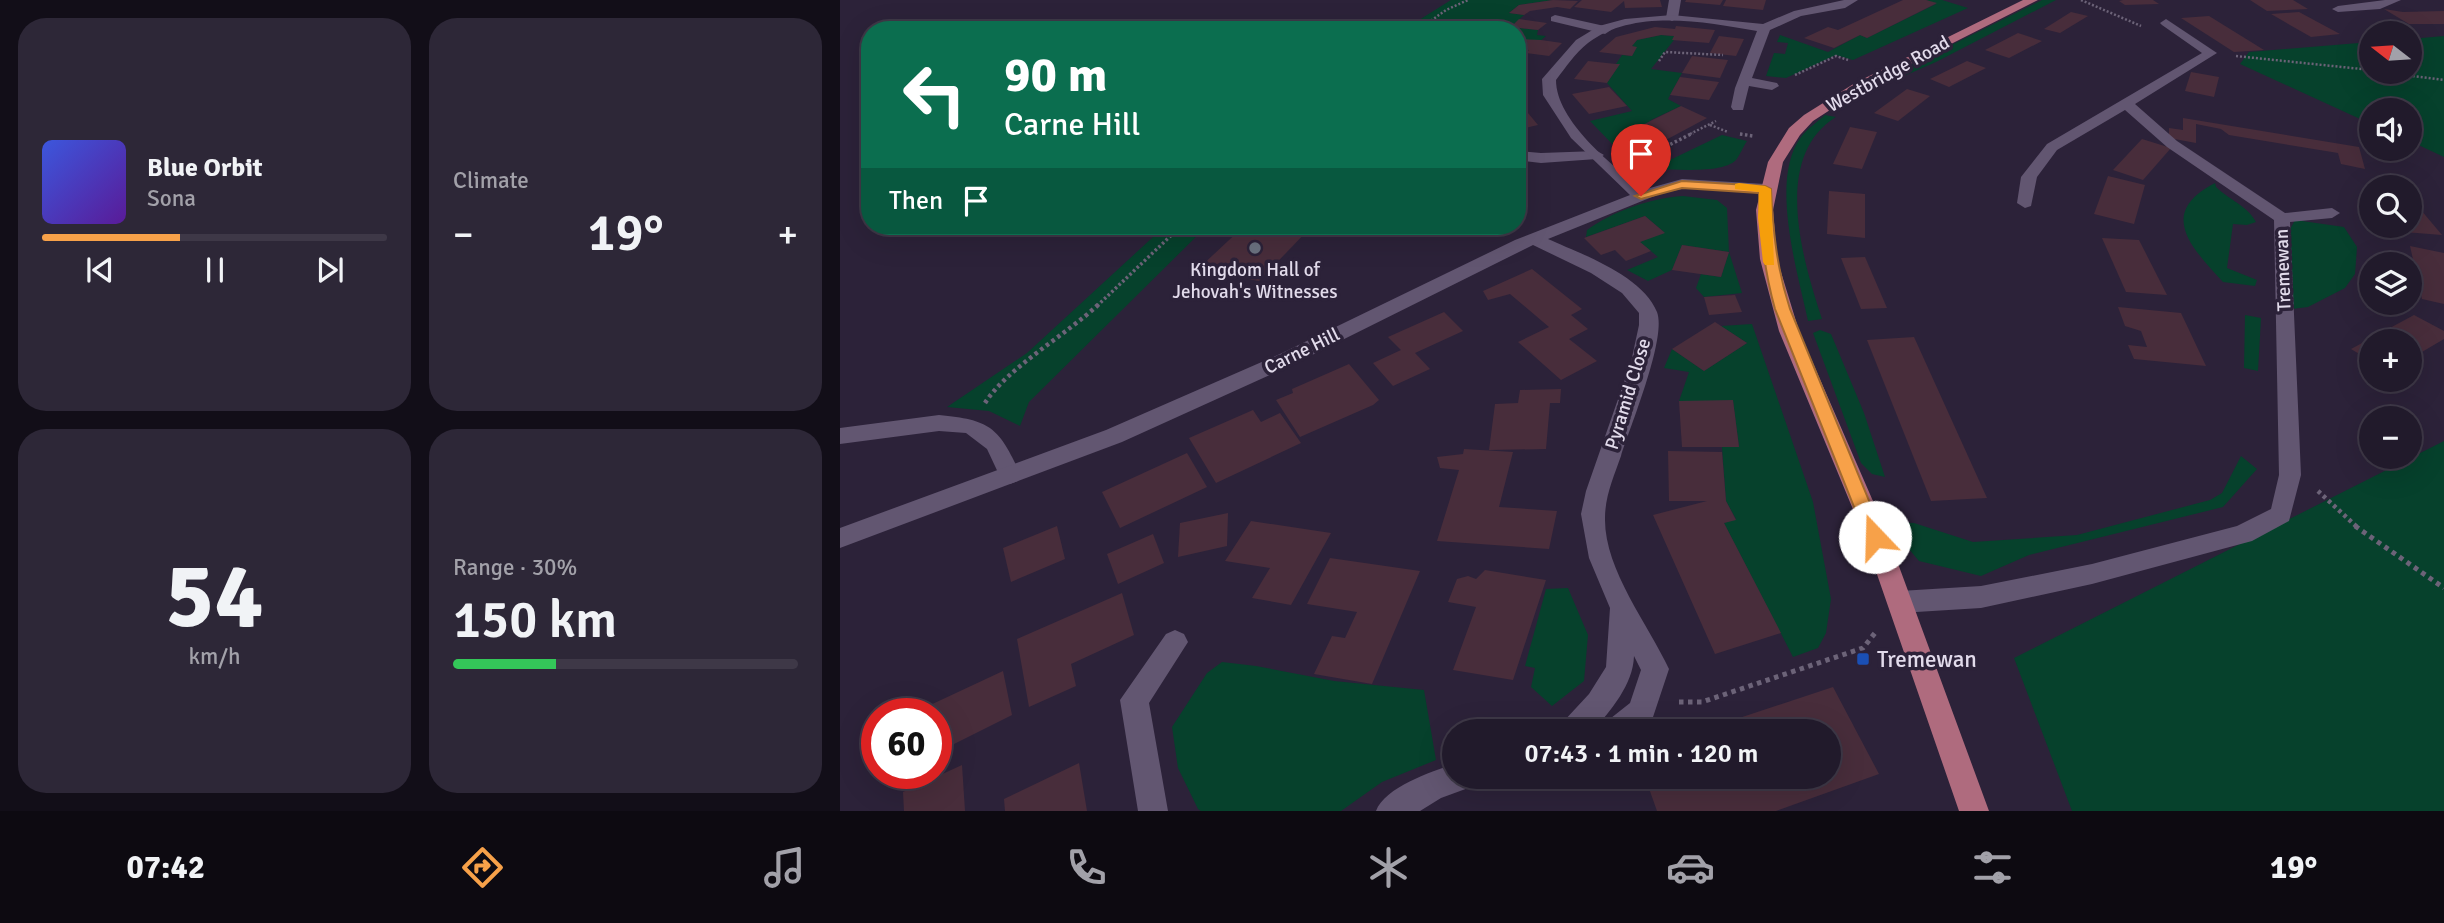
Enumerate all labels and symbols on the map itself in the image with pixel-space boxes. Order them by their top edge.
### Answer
north arrow [2359,21,2422,84]
street label: Westbridge Road [1822,30,1954,118]
pin [1611,124,1671,196]
street label: Tremewan [2270,228,2296,312]
marker: Kingdom Hall of Jehovah's Witnesses [1247,240,1263,256]
place label: Kingdom Hall of Jehovah's Witnesses [1172,258,1338,304]
street label: Carne Hill [1260,322,1344,380]
street label: Pyramid Close [1600,335,1656,453]
position arrow [1838,500,1912,574]
place label: Tremewan [1877,645,1977,674]
marker: Tremewan [1855,651,1871,667]
speed limit sign: 60 [861,698,952,789]

